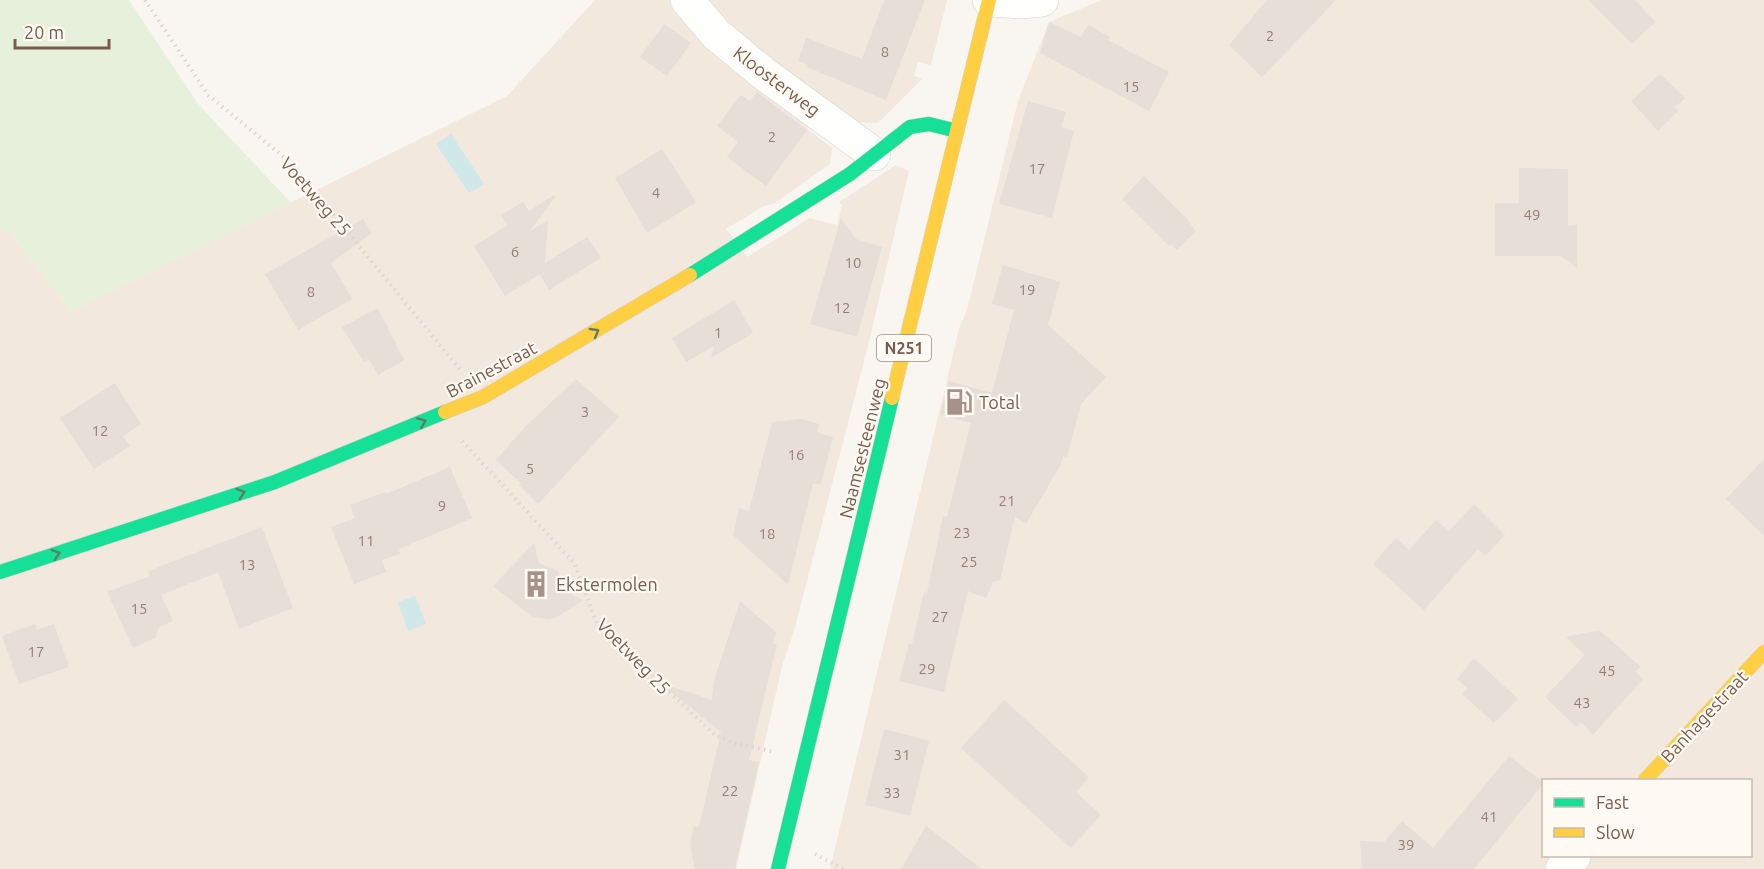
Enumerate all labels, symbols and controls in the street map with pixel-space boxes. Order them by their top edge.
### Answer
scale bar [15,12,110,50]
text: 20 m [24,22,64,42]
house number: 2 [1266,27,1274,44]
street label: Kloosterweg [730,42,824,120]
house number: 8 [881,43,889,60]
house number: 15 [1123,78,1139,95]
house number: 2 [768,128,776,145]
street label: Voetweg 25 [277,153,355,239]
house number: 17 [1029,160,1045,177]
house number: 4 [652,184,660,201]
house number: 49 [1524,206,1540,223]
house number: 6 [511,243,519,260]
house number: 10 [845,254,861,271]
house number: 19 [1019,281,1035,298]
house number: 8 [307,283,315,300]
house number: 12 [834,299,850,316]
house number: 1 [714,324,722,341]
one-way arrow [589,328,599,340]
road number: N251 [877,335,931,361]
street label: Brainestraat [442,337,540,401]
street label: Naamsesteenweg [835,376,889,520]
fuel station icon: Total [944,387,974,417]
place label: Total [979,392,1020,412]
house number: 3 [581,403,589,420]
one-way arrow [416,417,427,429]
house number: 12 [92,422,108,439]
house number: 16 [788,446,804,463]
house number: 5 [526,460,534,477]
one-way arrow [235,488,246,500]
house number: 21 [999,492,1015,509]
house number: 9 [438,497,446,514]
house number: 23 [954,524,970,541]
house number: 18 [759,525,775,542]
house number: 11 [358,532,374,549]
one-way arrow [50,549,61,561]
house number: 25 [961,553,977,570]
house number: 13 [239,556,255,573]
building icon: Ekstermolen [521,569,551,599]
place label: Ekstermolen [556,574,658,594]
house number: 15 [131,600,147,617]
house number: 27 [932,608,948,625]
street label: Voetweg 25 [593,614,675,698]
house number: 17 [28,643,44,660]
house number: 29 [919,660,935,677]
house number: 45 [1599,662,1615,679]
street label: Banhagestraat [1656,666,1752,766]
house number: 43 [1574,694,1590,711]
house number: 31 [894,746,910,763]
legend [1542,779,1752,857]
house number: 22 [722,782,738,799]
house number: 33 [884,784,900,801]
text: Fast [1596,792,1629,812]
house number: 41 [1481,808,1497,825]
text: Slow [1596,822,1635,842]
house number: 39 [1398,836,1414,853]

